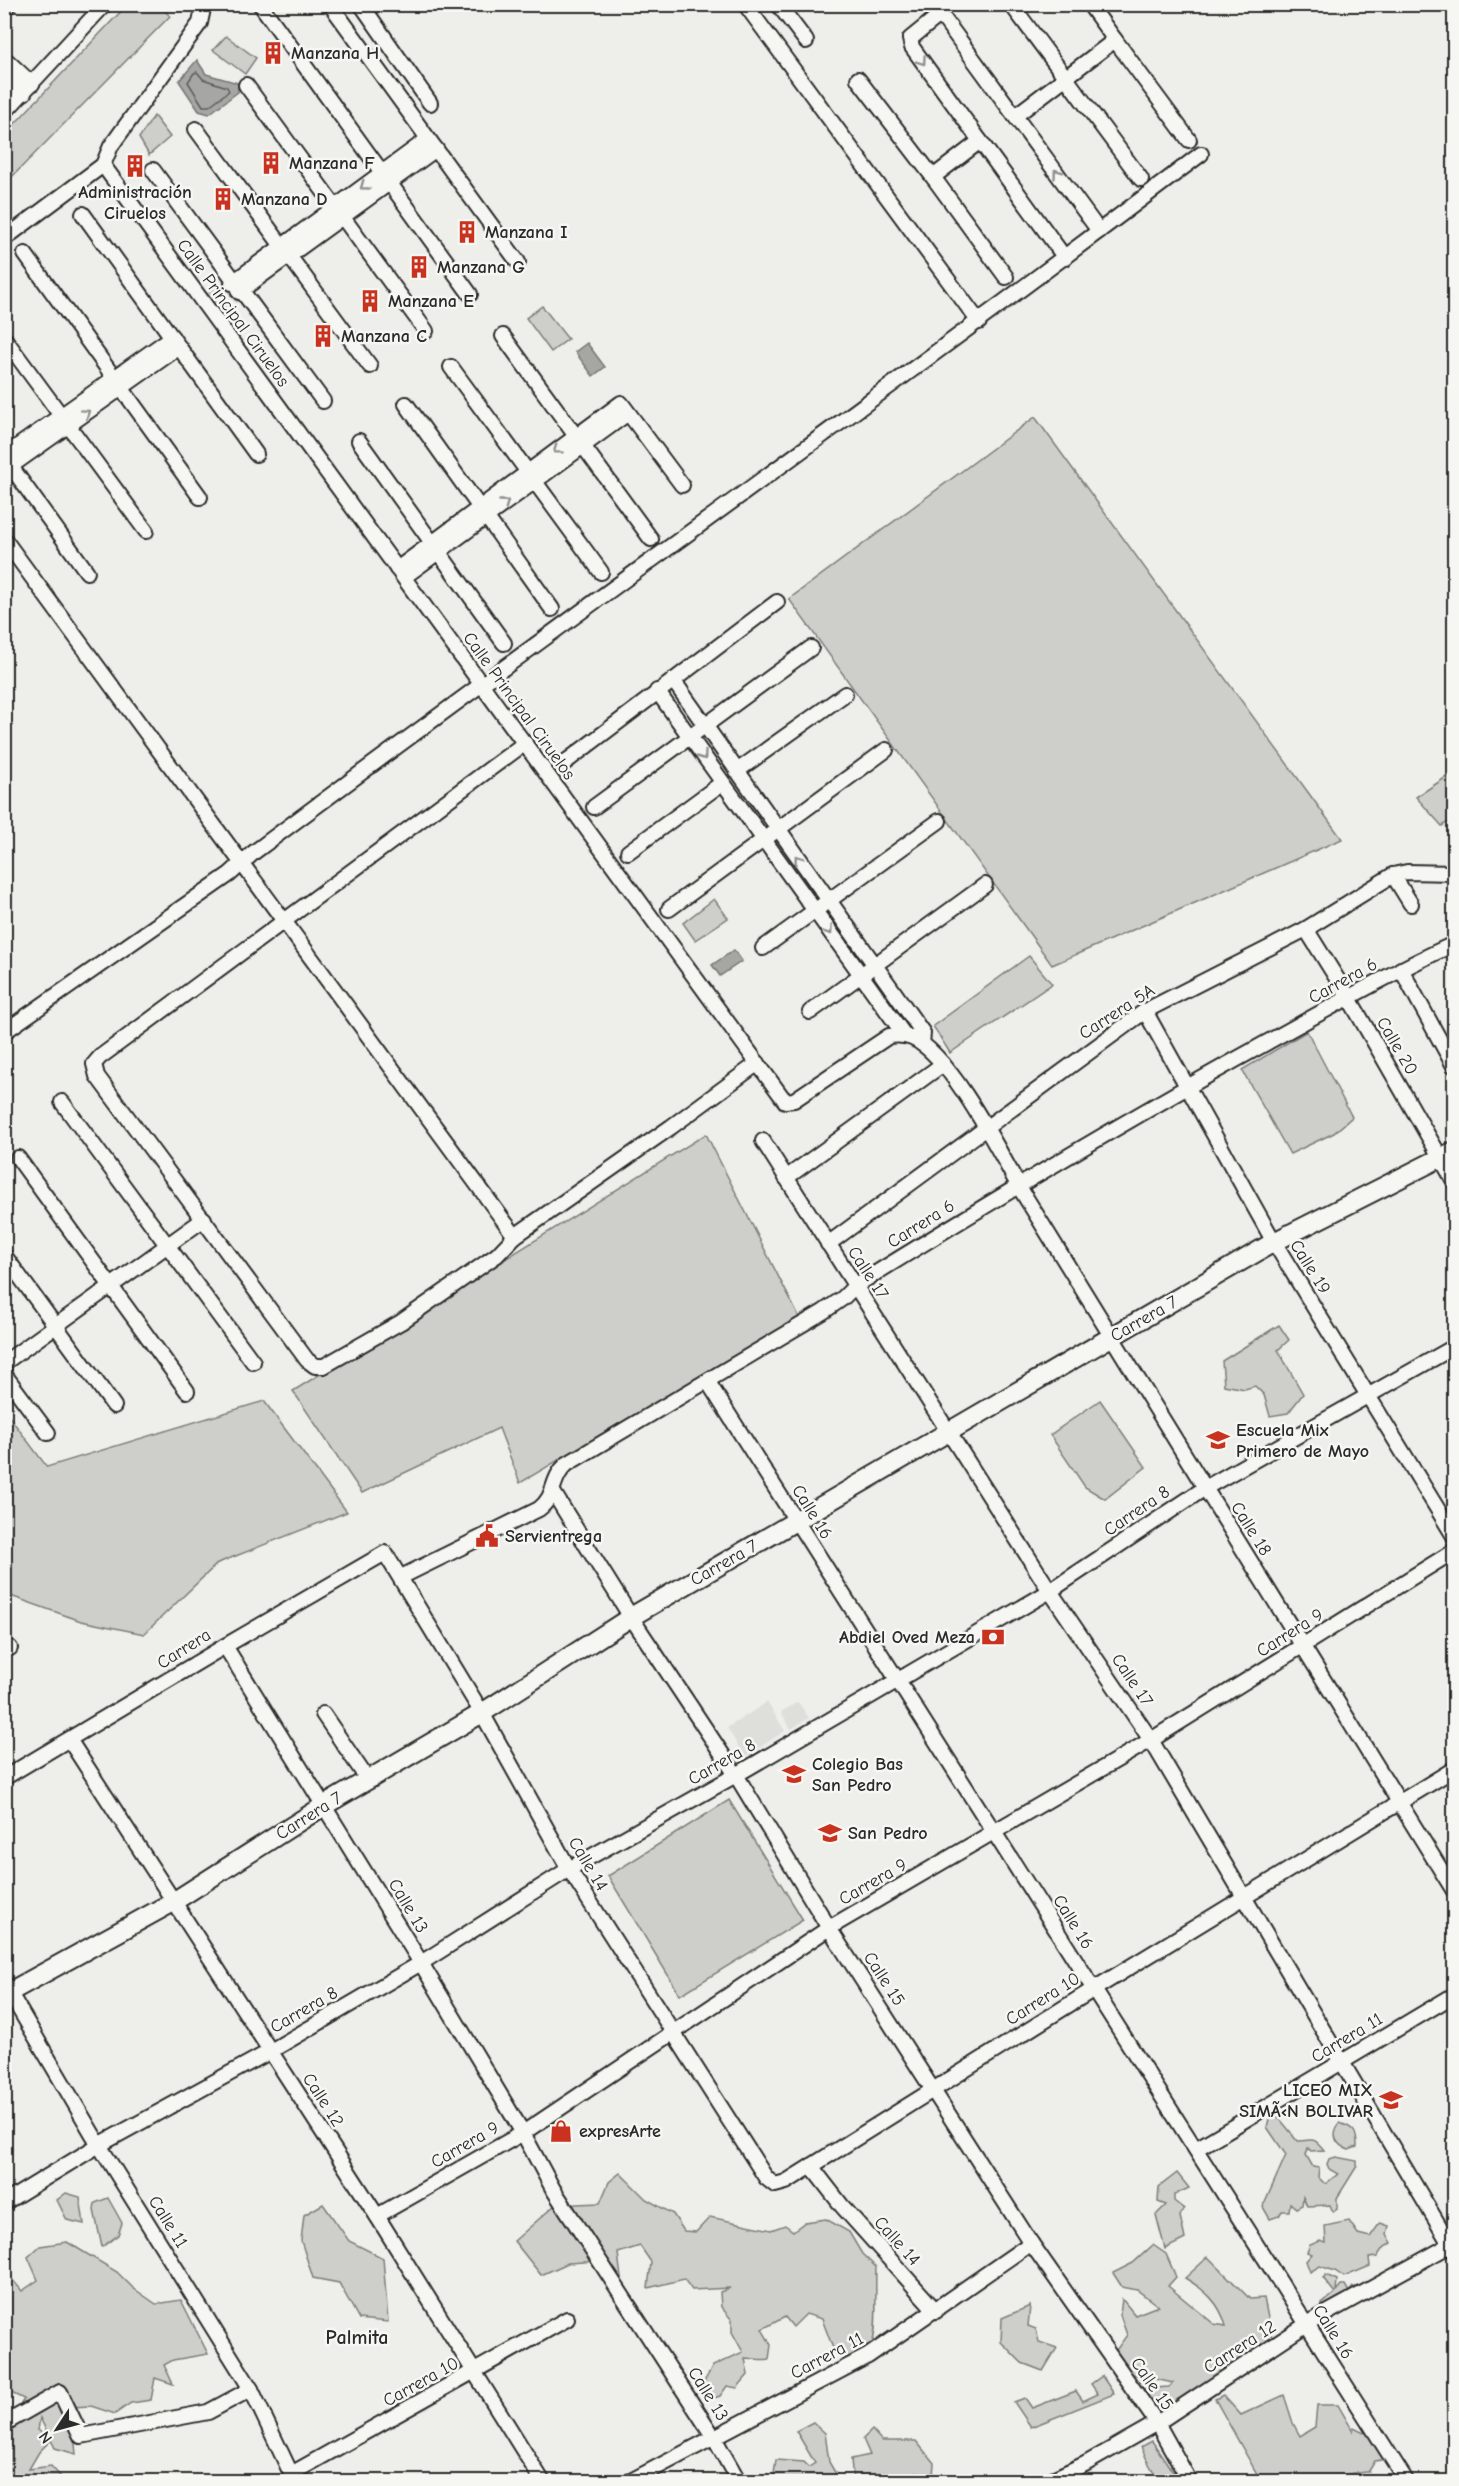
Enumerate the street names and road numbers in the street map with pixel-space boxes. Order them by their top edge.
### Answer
street label: Calle Principal Ciruelos [172,235,294,391]
street label: Calle Principal Ciruelos [458,628,580,784]
street label: Carrera 6 [1305,954,1381,1008]
street label: Carrera 5A [1075,980,1159,1044]
street label: Calle 20 [1372,1013,1422,1079]
street label: Carrera 6 [884,1195,958,1253]
street label: Calle 19 [1285,1236,1335,1298]
street label: Calle 17 [843,1243,893,1304]
street label: Carrera 7 [1107,1291,1182,1347]
street label: Calle 16 [787,1481,837,1543]
street label: Carrera 8 [1100,1481,1174,1541]
street label: Calle 18 [1226,1498,1276,1560]
street label: Carrera 7 [687,1535,762,1591]
street label: Carrera 9 [1253,1604,1327,1662]
street label: Carrera [153,1624,215,1674]
street label: Calle 17 [1107,1650,1157,1711]
street label: Carrera 8 [684,1734,760,1790]
street label: Carrera 7 [272,1787,346,1844]
street label: Calle 14 [564,1833,612,1895]
street label: Carrera 9 [835,1854,911,1910]
street label: Calle 13 [384,1875,432,1937]
street label: Calle 16 [1048,1891,1098,1953]
street label: Calle 15 [859,1948,909,2010]
street label: Carrera 10 [1002,1968,1084,2030]
street label: Carrera 8 [266,1982,342,2038]
street label: Carrera 11 [1307,2008,1387,2068]
street label: Calle 12 [298,2069,348,2131]
street label: Carrera 9 [427,2117,503,2173]
street label: Calle 11 [144,2192,192,2252]
street label: Calle 14 [869,2212,925,2270]
street label: Calle 16 [1308,2301,1358,2363]
street label: Carrera 12 [1200,2316,1280,2378]
street label: Carrera 11 [787,2328,867,2384]
street label: Carrera 10 [379,2353,463,2411]
street label: Calle 15 [1126,2353,1178,2415]
street label: Calle 13 [683,2363,733,2425]

